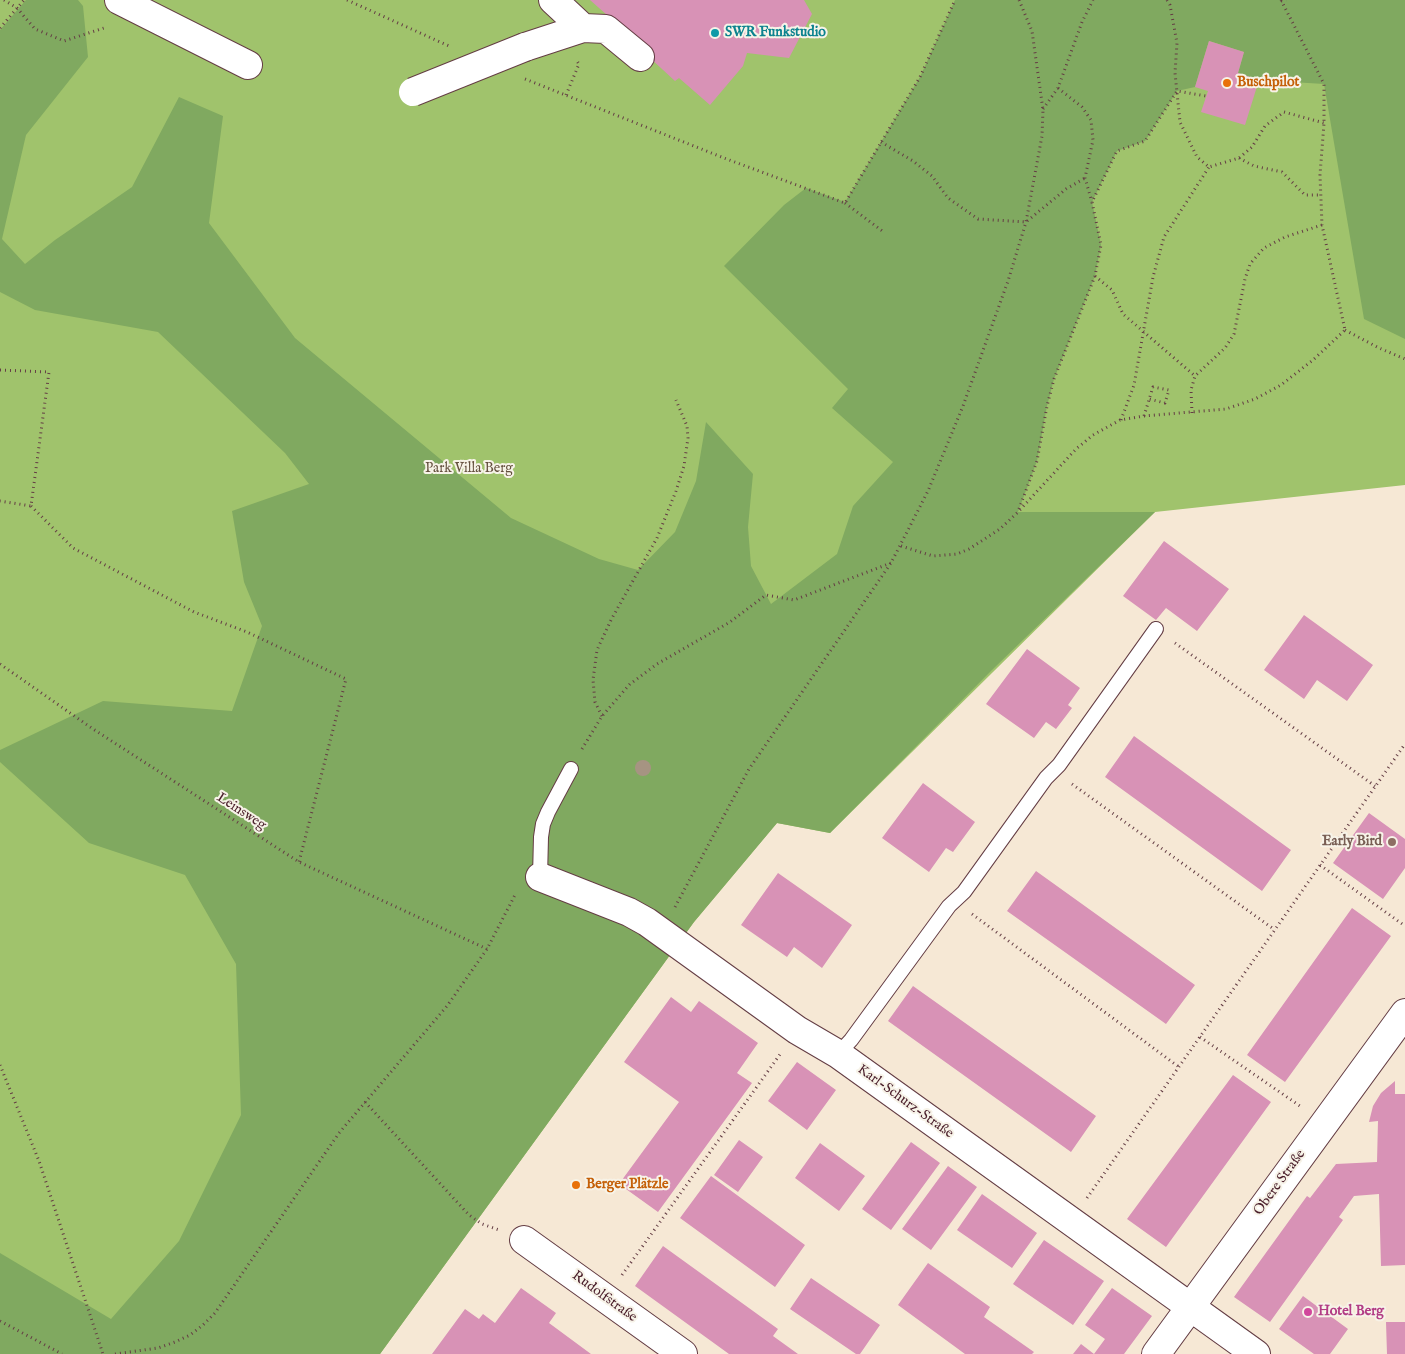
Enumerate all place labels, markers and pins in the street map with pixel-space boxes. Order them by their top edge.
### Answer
place label: SWR Funkstudio [725,25,826,41]
marker: SWR Funkstudio [709,27,721,39]
place label: Buschpilot [1237,75,1299,91]
marker: Buschpilot [1221,77,1233,89]
place label: Early Bird [1322,834,1382,850]
marker: Early Bird [1386,836,1398,848]
place label: Berger Plätzle [586,1177,669,1193]
marker: Berger Plätzle [570,1179,582,1191]
place label: Hotel Berg [1318,1304,1384,1320]
marker: Hotel Berg [1302,1306,1314,1318]

